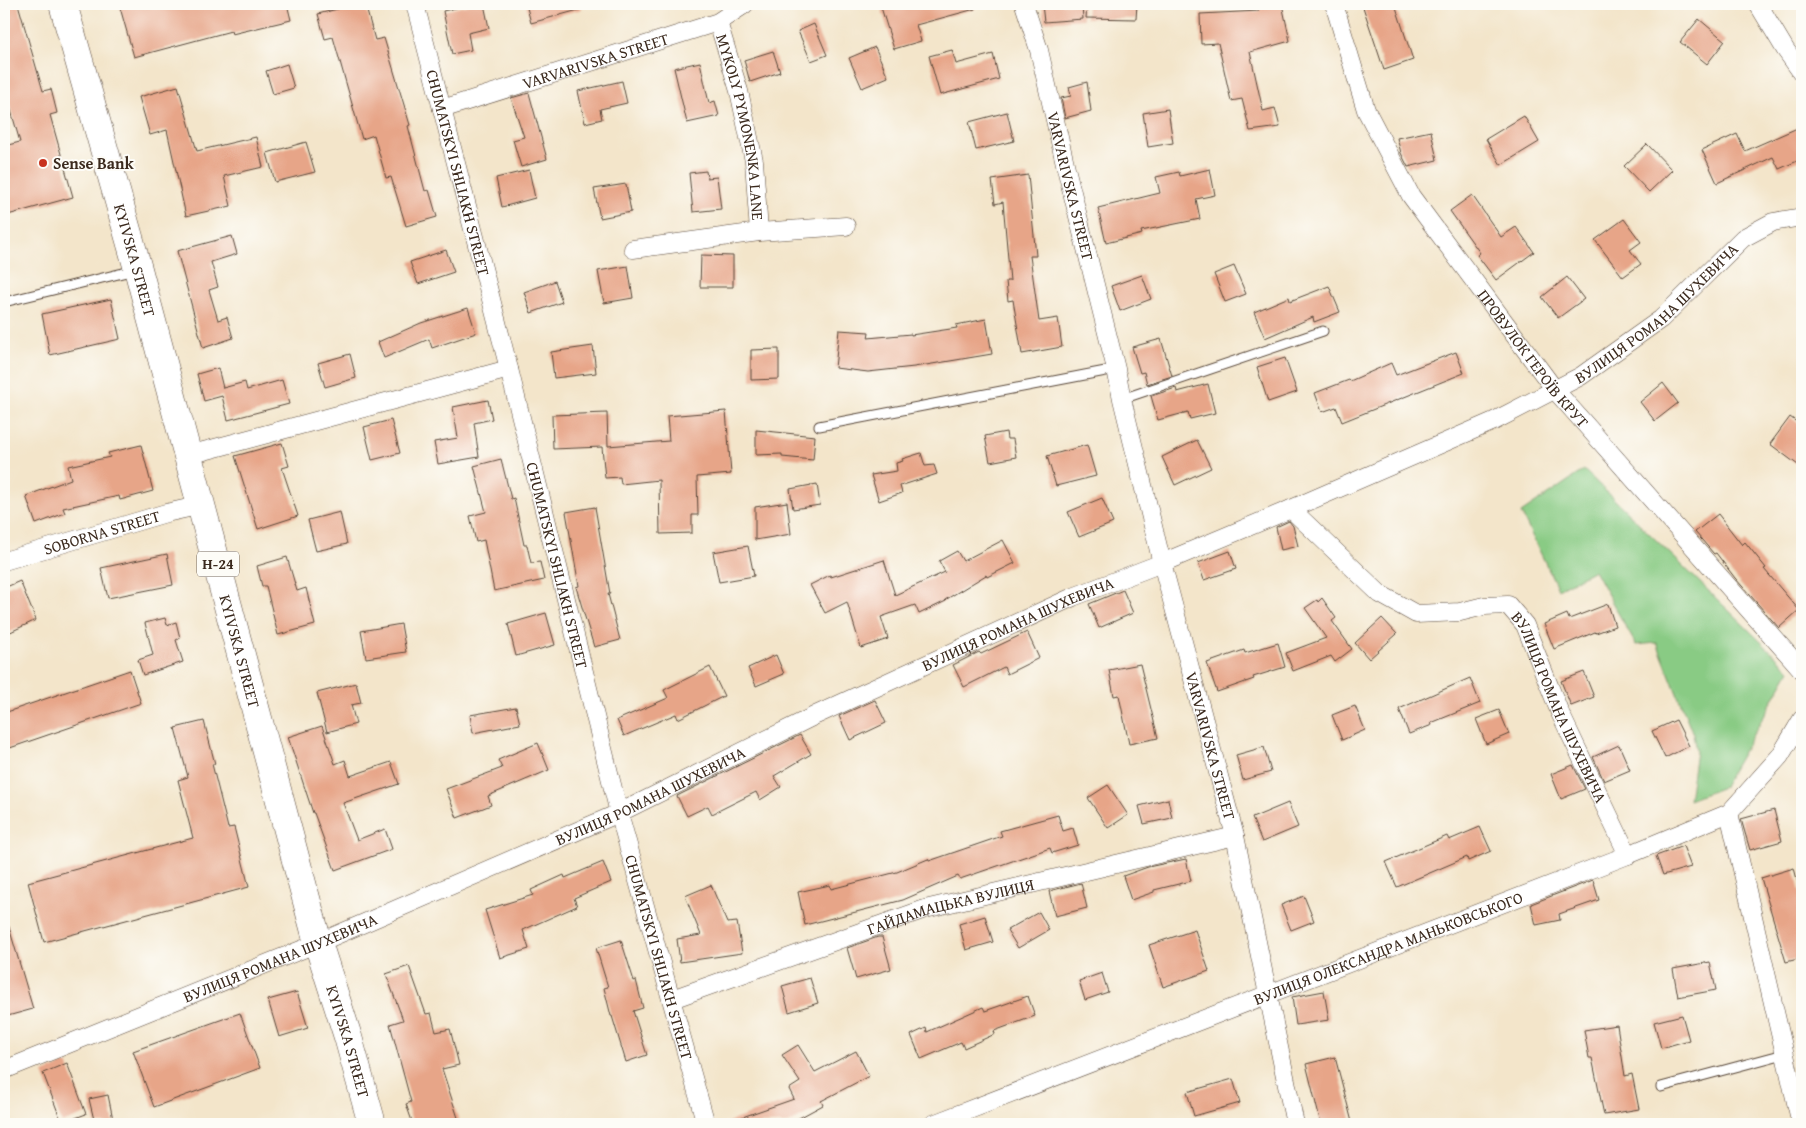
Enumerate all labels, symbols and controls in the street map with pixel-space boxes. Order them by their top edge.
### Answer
street label: VARVARIVSKA STREET [519,26,672,95]
street label: MYKOLY PYMONENKA LANE [710,31,770,221]
street label: CHUMATSKYI SHLIAKH STREET [420,67,496,278]
street label: VARVARIVSKA STREET [1041,109,1100,263]
place label: Sense Bank [53,151,135,175]
marker: Sense Bank [37,157,49,169]
street label: KYIVSKA STREET [108,201,162,319]
street label: ВУЛИЦЯ РОМАНА ШУХЕВИЧА [1570,237,1744,389]
street label: ПРОВУЛОК ГЕРОЇВ КРУТ [1472,284,1595,433]
street label: CHUMATSKYI SHLIAKH STREET [520,459,595,671]
street label: SOBORNA STREET [41,503,163,561]
road number: Н-24 [197,552,239,576]
street label: ВУЛИЦЯ РОМАНА ШУХЕВИЧА [918,570,1117,677]
street label: KYIVSKA STREET [213,592,267,710]
street label: ВУЛИЦЯ РОМАНА ШУХЕВИЧА [1506,606,1613,807]
street label: VARVARIVSKA STREET [1180,669,1242,822]
street label: ВУЛИЦЯ РОМАНА ШУХЕВИЧА [551,740,749,851]
street label: CHUMATSKYI SHLIAKH STREET [619,852,699,1062]
street label: ГАЙДАМАЦЬКА ВУЛИЦЯ [864,872,1037,941]
street label: ВУЛИЦЯ ОЛЕКСАНДРА МАНЬКОВСЬКОГО [1250,885,1527,1011]
street label: ВУЛИЦЯ РОМАНА ШУХЕВИЧА [179,907,381,1008]
street label: KYIVSKA STREET [320,982,376,1100]

